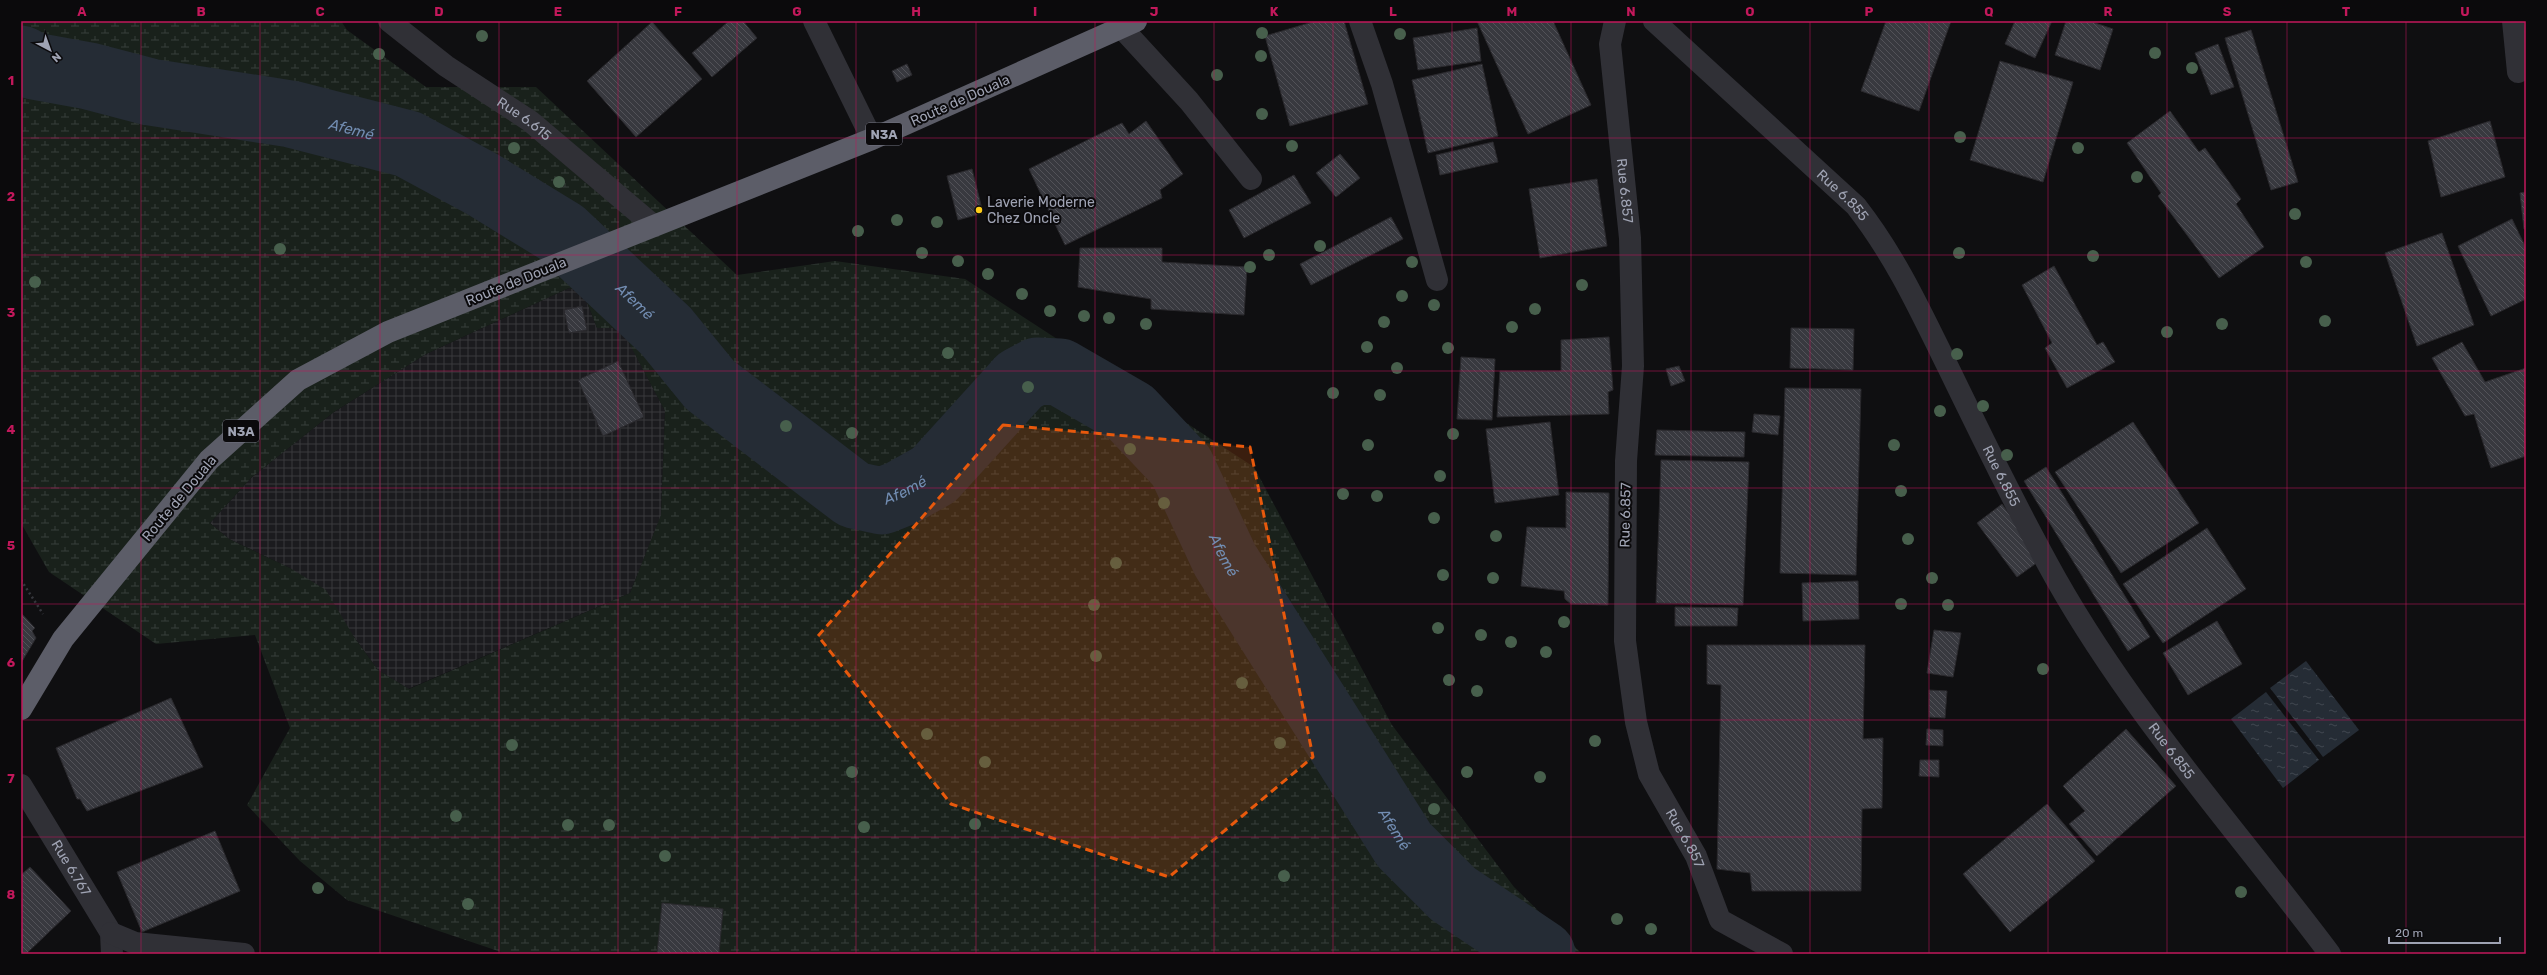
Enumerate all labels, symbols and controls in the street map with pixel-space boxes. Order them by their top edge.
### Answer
text: A [77,4,87,19]
text: B [196,4,206,19]
text: C [315,4,325,19]
text: D [434,4,444,19]
text: E [554,4,562,19]
text: F [674,4,682,19]
text: G [792,4,802,19]
text: H [911,4,921,19]
text: I [1033,4,1037,19]
text: J [1150,4,1158,19]
text: K [1270,4,1279,19]
text: L [1389,4,1397,19]
text: M [1507,4,1517,19]
text: N [1626,4,1636,19]
text: O [1745,4,1755,19]
text: P [1865,4,1874,19]
text: Q [1984,4,1994,19]
text: R [2104,4,2113,19]
text: S [2223,4,2232,19]
text: T [2342,4,2350,19]
text: U [2460,4,2470,19]
north arrow [30,30,70,70]
text: N [49,50,63,65]
street label: Route de Douala [908,71,1012,130]
text: 1 [8,73,14,88]
street label: Rue 6.615 [494,94,555,144]
water label: Afemé [326,115,376,144]
road number: N3A [866,123,902,145]
street label: Rue 6.857 [1613,157,1636,224]
street label: Rue 6.855 [1813,166,1872,224]
text: 2 [7,189,15,204]
place label: Laverie Moderne Chez Oncle [987,194,1095,227]
marker: Laverie Moderne Chez Oncle [974,205,984,215]
street label: Route de Douala [463,254,569,309]
water label: Afemé [611,279,658,324]
text: 3 [7,305,16,320]
road number: N3A [223,420,259,442]
text: 4 [7,422,16,437]
street label: Rue 6.855 [1979,443,2024,509]
street label: Route de Douala [139,452,220,545]
water label: Afemé [880,472,930,509]
street label: Rue 6.857 [1616,482,1635,548]
water label: Afemé [1205,530,1242,580]
text: 5 [7,538,15,553]
text: 6 [7,655,16,670]
street label: Rue 6.855 [2145,720,2198,783]
text: 7 [7,771,15,786]
water label: Afemé [1374,805,1414,855]
street label: Rue 6.857 [1662,806,1708,870]
street label: Rue 6.767 [47,837,94,899]
text: 8 [7,887,16,902]
scale bar [2389,919,2500,945]
text: 20 m [2395,926,2423,940]

